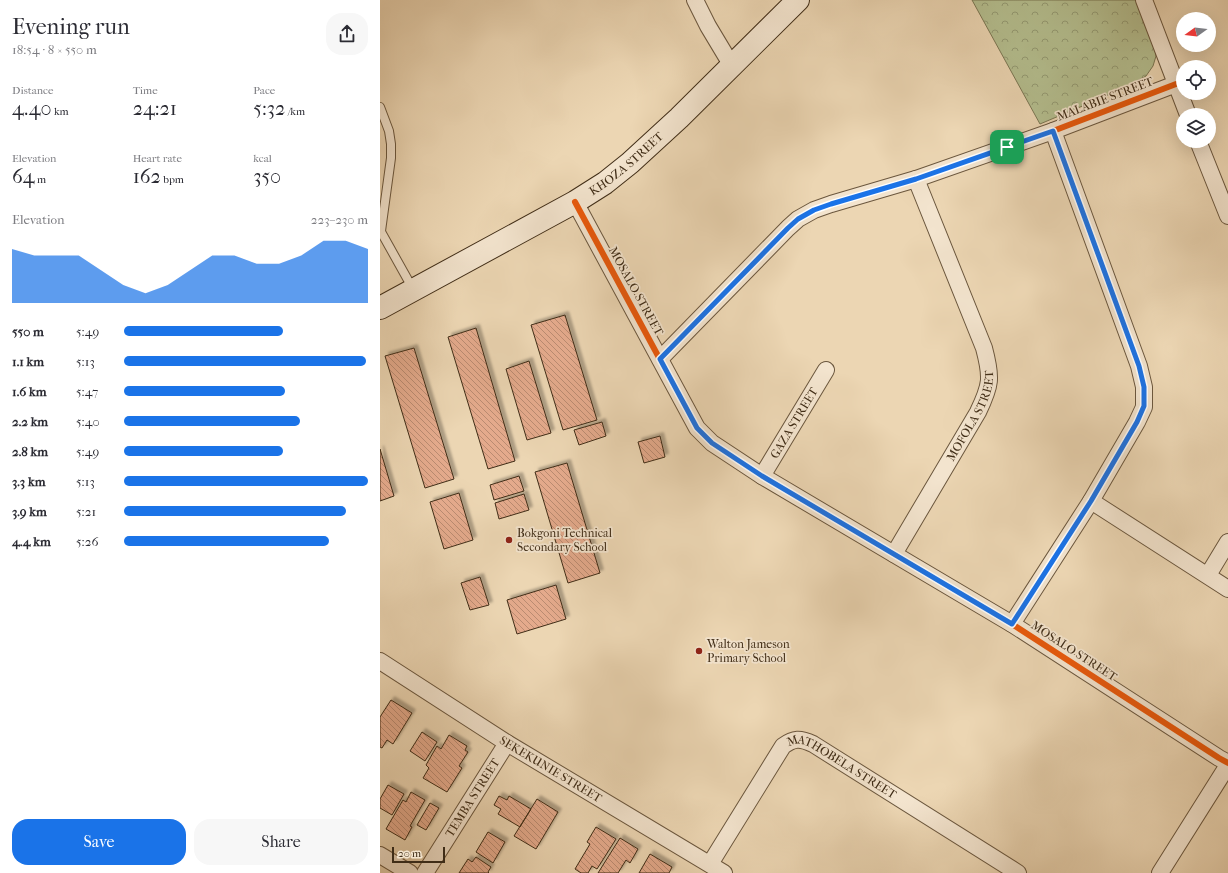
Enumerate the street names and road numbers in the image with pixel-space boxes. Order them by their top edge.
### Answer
street label: MALABIE STREET [1055,74,1156,124]
street label: KHOZA STREET [587,129,667,198]
street label: MOSALO STREET [606,244,667,339]
street label: MOFOLA STREET [944,369,996,464]
street label: GAZA STREET [767,384,821,461]
street label: MOSALO STREET [1029,618,1120,684]
street label: MATHOBELA STREET [785,732,900,802]
street label: SEKEKUNIE STREET [497,733,605,806]
street label: TEMBA STREET [442,755,503,840]

